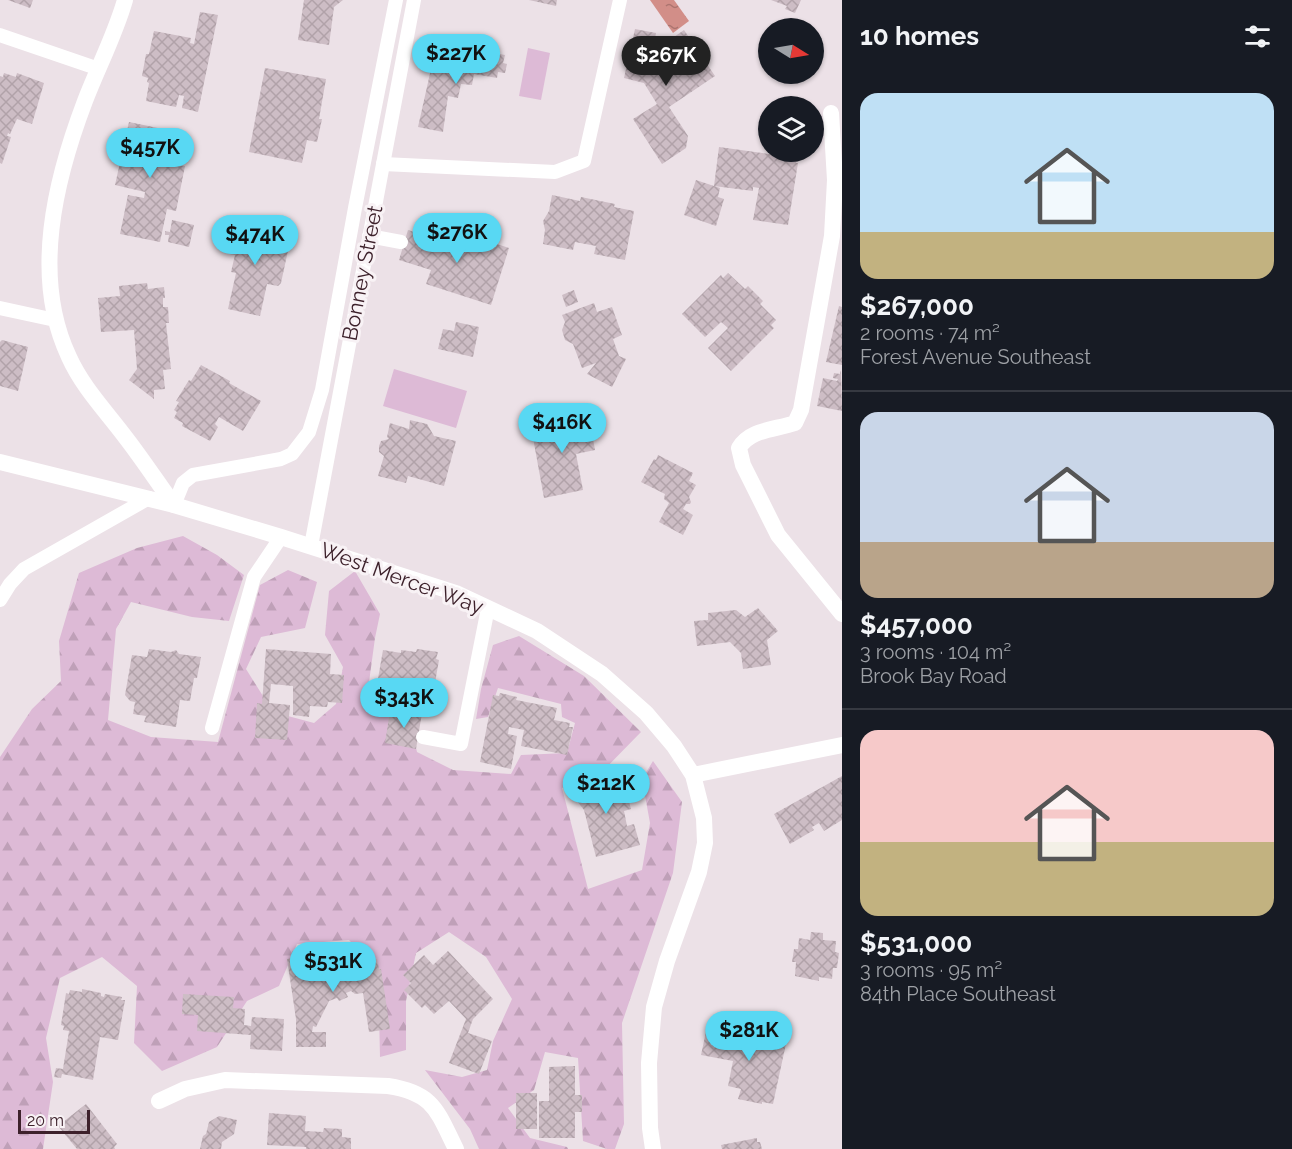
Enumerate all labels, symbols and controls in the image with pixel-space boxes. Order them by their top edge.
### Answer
north arrow [758,18,824,84]
map controls [758,18,824,162]
icon: filters [1241,20,1274,53]
text: 10 homes [860,21,979,51]
pin: $227K [414,34,498,85]
pin: $267K [624,36,708,87]
text: $227K [426,41,486,65]
text: $267K [636,43,696,67]
button: layers [758,96,824,162]
pin: $457K [108,128,192,179]
icon: home [1013,132,1121,240]
text: $457K [120,135,180,159]
street label: Bonney Street [337,203,387,343]
pin: $276K [415,213,499,264]
pin: $474K [213,215,297,266]
text: $276K [427,220,487,244]
text: $474K [225,222,285,246]
text: $267,000 [860,291,974,321]
text: 2 rooms · 74 m² [860,321,1000,345]
text: Forest Avenue Southeast [860,345,1091,369]
pin: $416K [520,403,604,454]
text: $416K [532,410,592,434]
icon: home [1013,451,1121,559]
street label: West Mercer Way [317,537,487,619]
text: $457,000 [860,610,973,640]
text: 3 rooms · 104 m² [860,640,1011,664]
text: Brook Bay Road [860,664,1007,688]
pin: $343K [362,678,446,729]
text: $343K [374,685,434,709]
pin: $212K [564,764,648,815]
icon: home [1013,769,1121,877]
text: $212K [577,771,635,795]
text: $531,000 [860,928,972,958]
pin: $531K [291,942,375,993]
text: $531K [304,949,362,973]
text: 3 rooms · 95 m² [860,958,1002,982]
text: 84th Place Southeast [860,982,1056,1006]
pin: $281K [707,1011,791,1062]
text: $281K [719,1018,779,1042]
scale bar [18,1107,90,1134]
text: 20 m [27,1111,64,1130]

